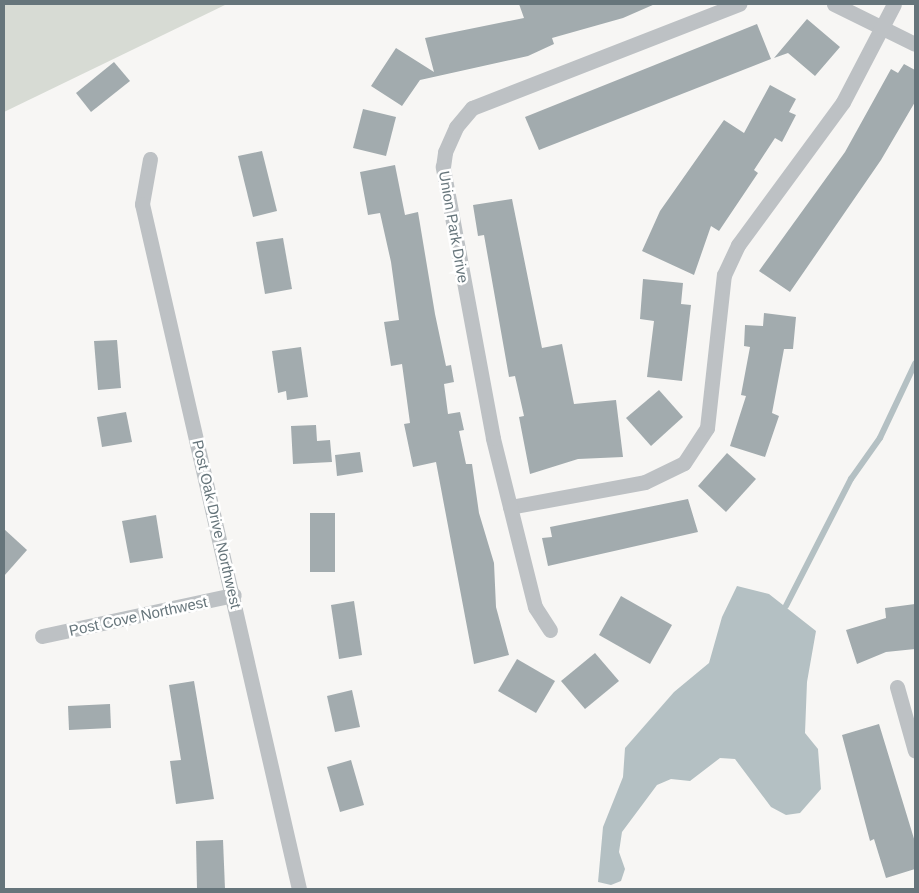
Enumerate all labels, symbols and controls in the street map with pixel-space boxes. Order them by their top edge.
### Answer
street label: Union Park Drive [435,170,473,284]
street label: Post Oak Drive Northwest [189,438,245,610]
street label: Post Cove Northwest [67,593,209,639]

